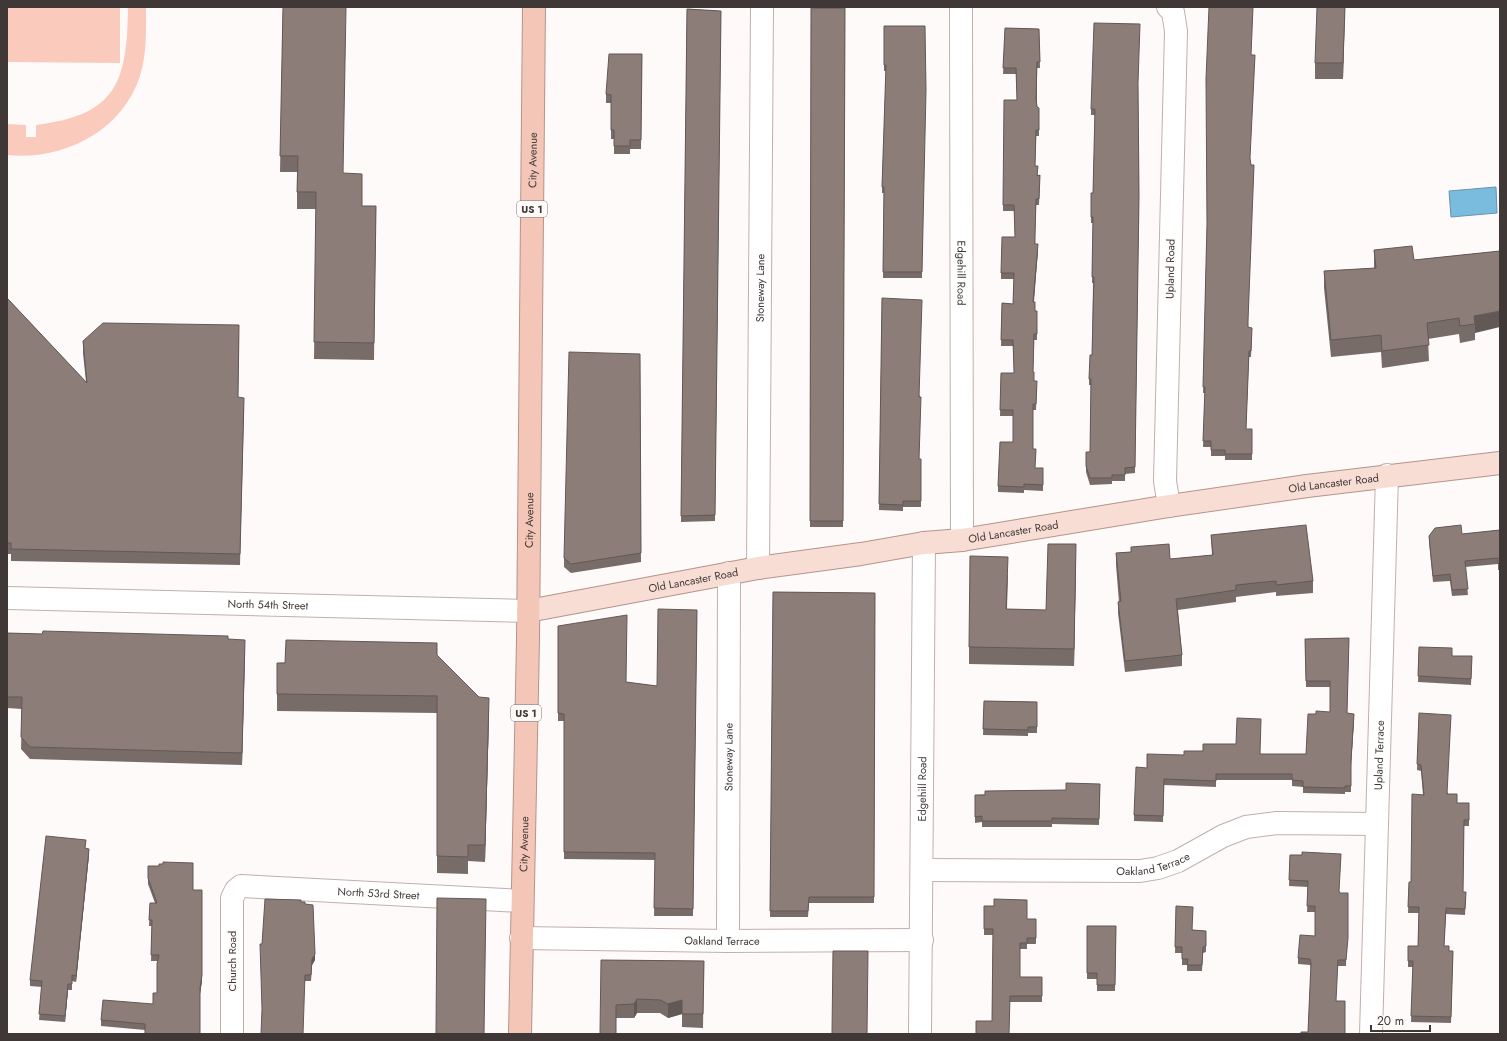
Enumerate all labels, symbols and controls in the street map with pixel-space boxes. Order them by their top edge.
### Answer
street label: City Avenue [524,132,541,188]
road number: US 1 [517,201,547,217]
street label: Upland Road [1161,239,1179,299]
street label: Edgehill Road [953,240,970,306]
street label: Stoneway Lane [752,253,768,322]
street label: Old Lancaster Road [1287,470,1380,497]
street label: City Avenue [521,492,537,548]
street label: Old Lancaster Road [967,516,1060,547]
street label: Old Lancaster Road [647,564,739,596]
street label: North 54th Street [227,596,309,614]
road number: US 1 [511,705,541,721]
street label: Upland Terrace [1370,720,1388,790]
street label: Stoneway Lane [720,722,737,791]
street label: Edgehill Road [914,756,930,822]
street label: City Avenue [515,816,532,872]
street label: Oakland Terrace [1116,848,1193,879]
street label: North 53rd Street [337,883,420,904]
street label: Church Road [224,931,240,991]
street label: Oakland Terrace [684,932,760,949]
scale bar [1371,1007,1430,1033]
text: 20 m [1377,1012,1404,1030]

